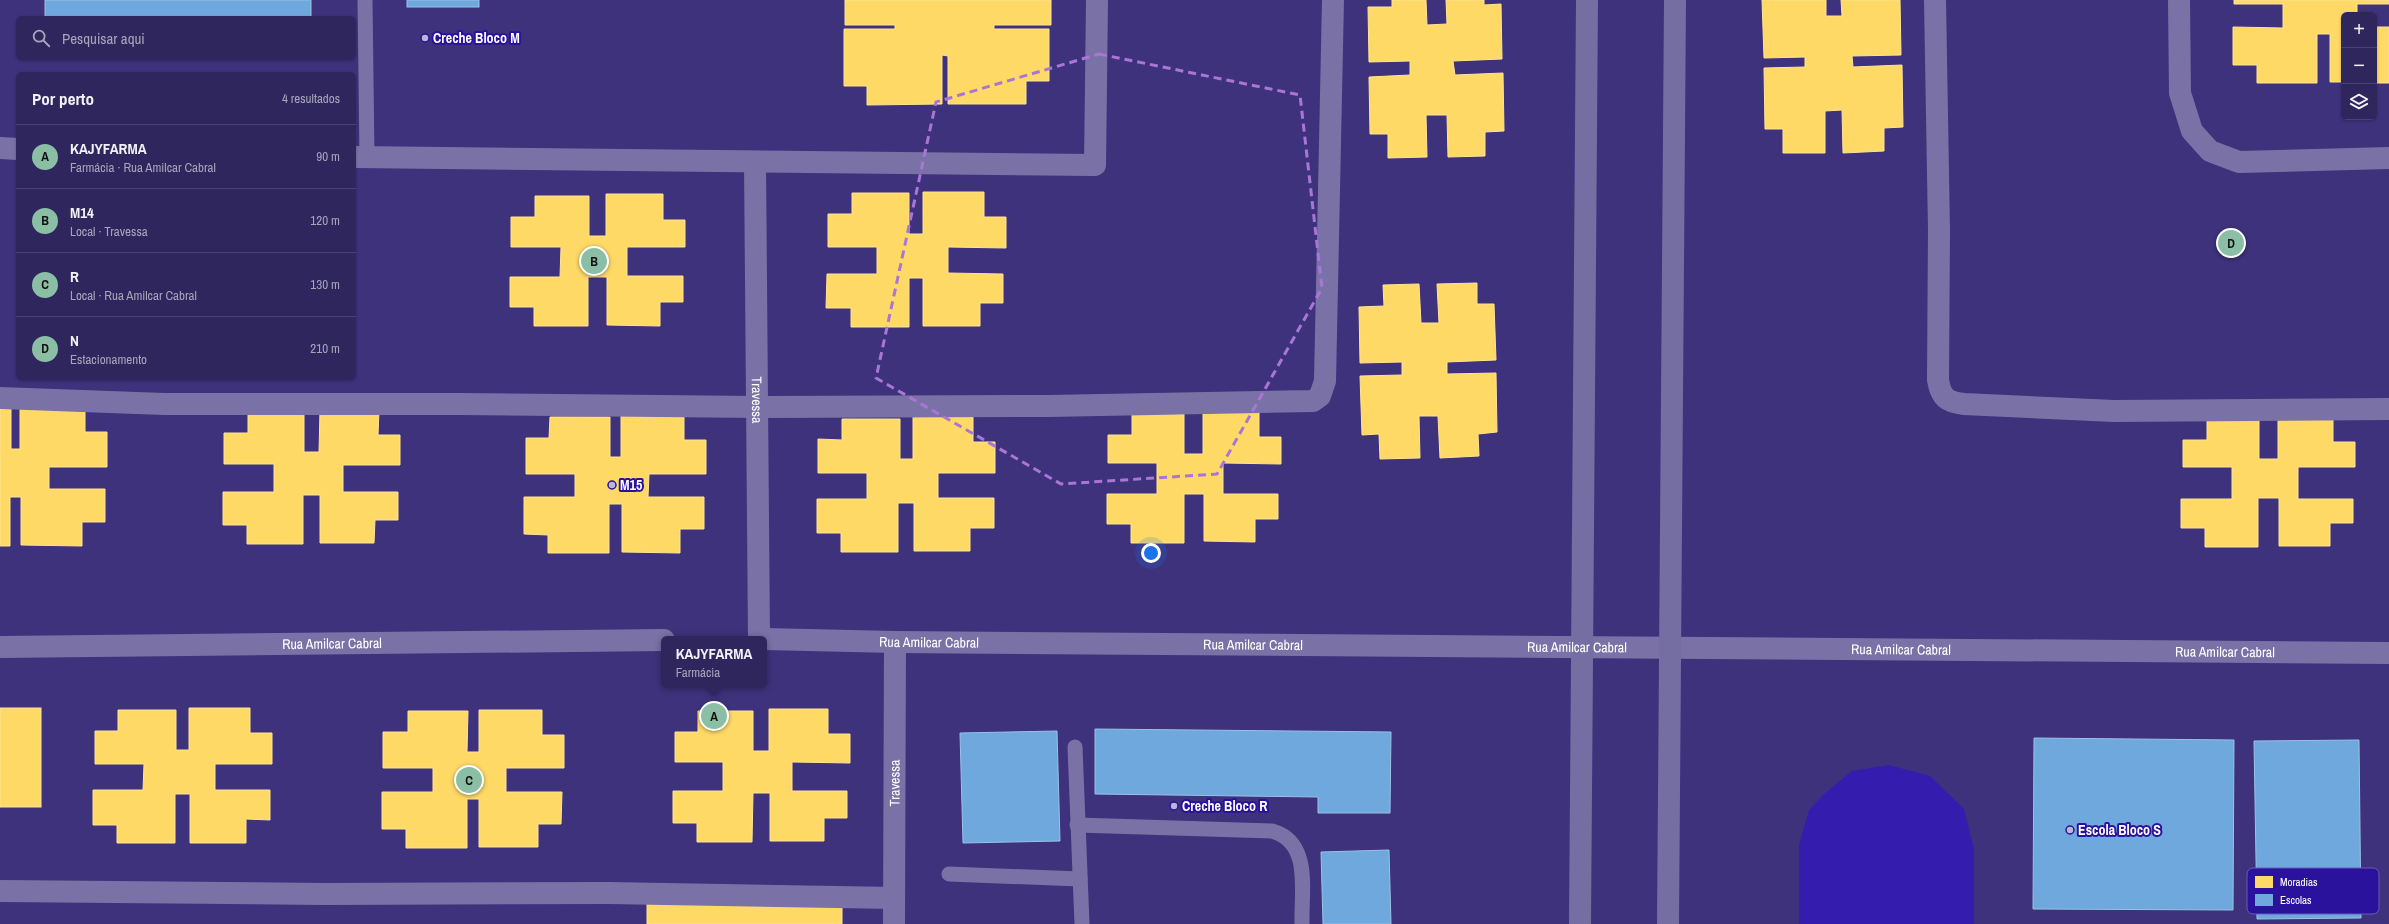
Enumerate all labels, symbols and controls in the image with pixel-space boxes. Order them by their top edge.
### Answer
map controls [2341,12,2377,120]
button: + [2341,12,2377,48]
search box [16,16,356,60]
icon: search [30,27,52,49]
text: Pesquisar aqui [62,28,145,49]
place label: Creche Bloco M [433,29,520,47]
marker: Creche Bloco M [420,33,430,43]
button: − [2341,48,2377,84]
button: layers [2341,84,2377,120]
text: Por perto [32,87,94,110]
text: 4 resultados [282,90,340,107]
text: KAJYFARMA [70,138,147,159]
text: A [41,148,49,165]
text: 90 m [316,148,340,165]
text: Farmácia · Rua Amilcar Cabral [70,159,216,176]
text: M14 [70,202,94,223]
text: B [41,212,49,229]
text: 120 m [310,212,340,229]
text: Local · Travessa [70,223,148,240]
pin: D [2218,228,2244,258]
pin: B [581,246,607,276]
text: R [70,266,79,287]
text: C [41,276,49,293]
text: 130 m [310,276,340,293]
text: Local · Rua Amilcar Cabral [70,287,197,304]
text: N [70,330,79,351]
text: D [41,340,49,357]
text: 210 m [310,340,340,357]
text: Estacionamento [70,351,147,368]
street label: Travessa [748,376,766,424]
place label: M15 [620,476,643,494]
marker: M15 [607,480,617,490]
your location [1141,543,1161,563]
street label: Rua Amilcar Cabral [879,633,979,652]
street label: Rua Amilcar Cabral [282,634,382,653]
street label: Rua Amilcar Cabral [1203,635,1303,654]
popup [661,636,767,688]
street label: Rua Amilcar Cabral [1527,638,1627,656]
street label: Rua Amilcar Cabral [1851,640,1951,659]
street label: Rua Amilcar Cabral [2175,642,2275,661]
text: KAJYFARMA [676,643,752,664]
text: Farmácia [676,664,720,681]
pin: A [701,701,727,731]
street label: Travessa [885,759,904,806]
pin: C [456,765,482,795]
place label: Creche Bloco R [1182,797,1268,815]
marker: Creche Bloco R [1169,801,1179,811]
place label: Escola Bloco S [2078,821,2161,839]
marker: Escola Bloco S [2065,825,2075,835]
legend [2247,868,2379,914]
text: Moradias [2280,875,2318,889]
text: Escolas [2280,893,2312,907]

